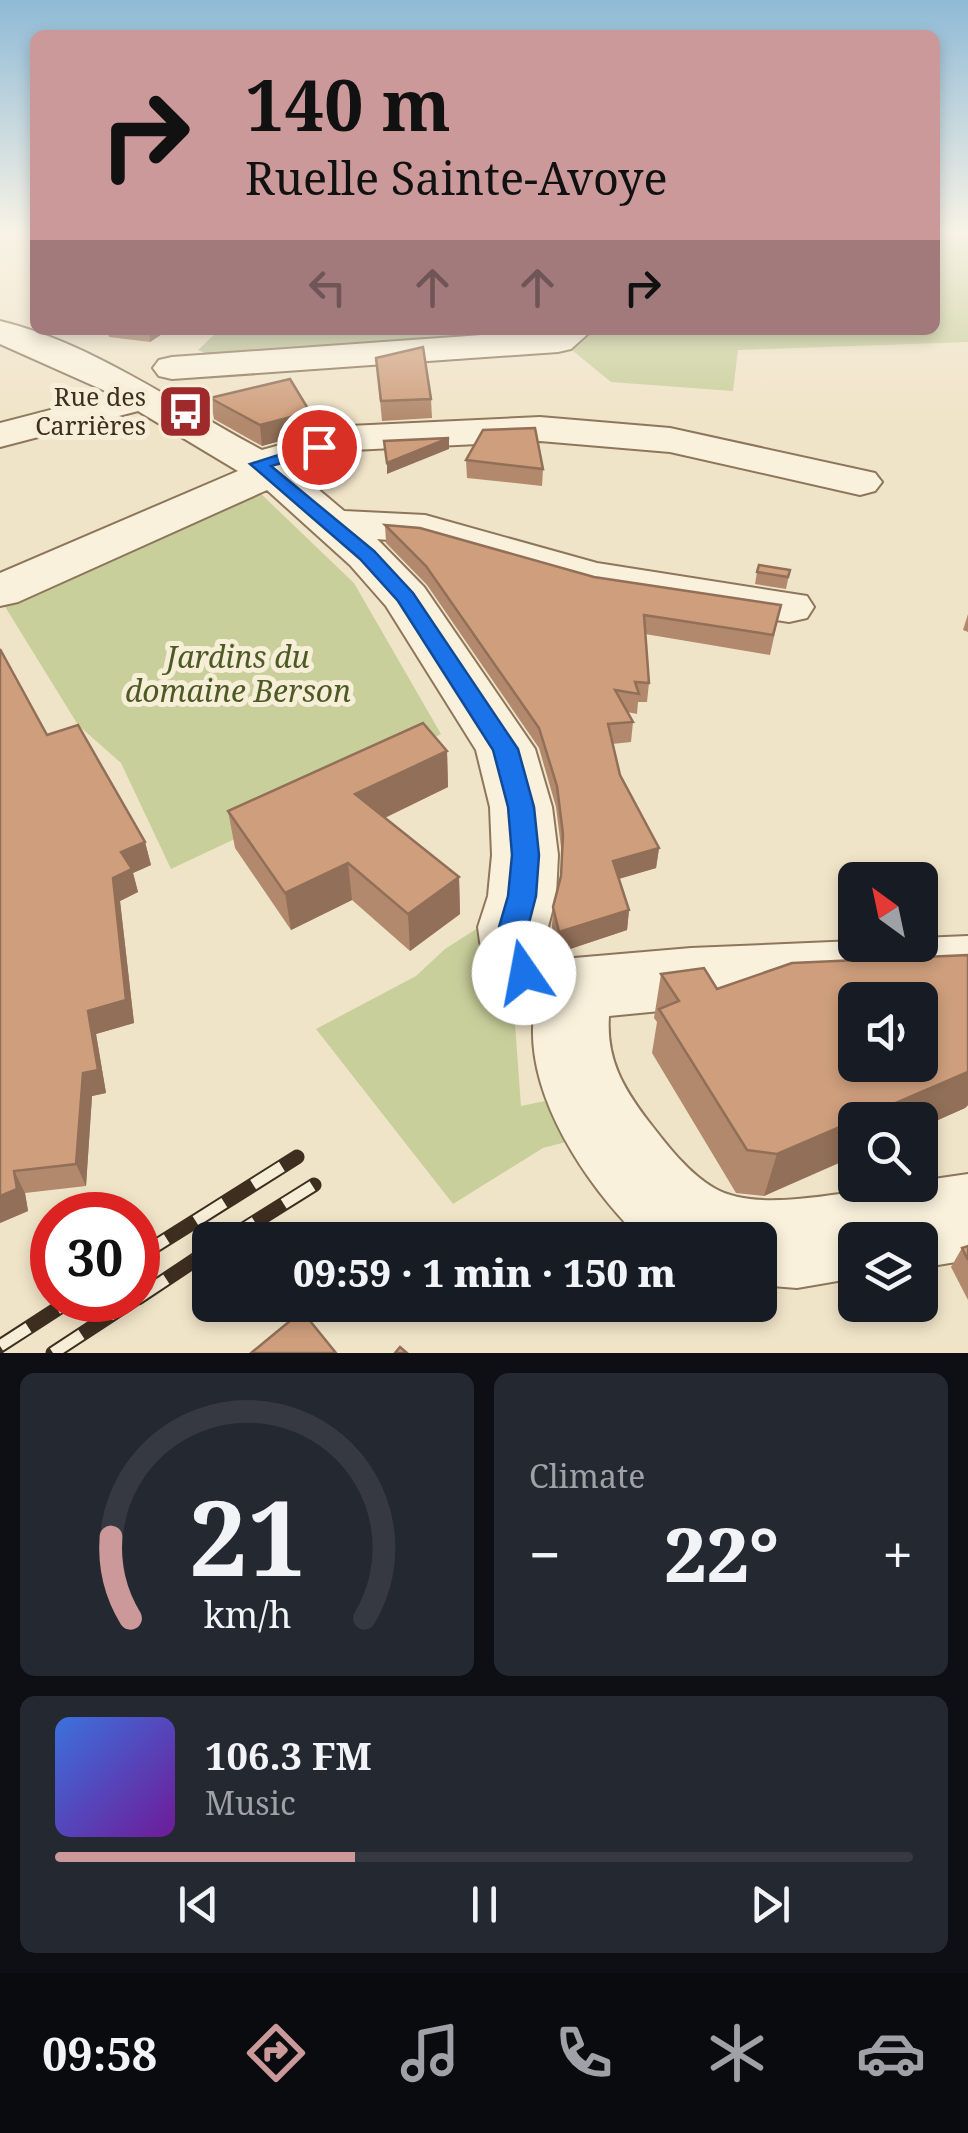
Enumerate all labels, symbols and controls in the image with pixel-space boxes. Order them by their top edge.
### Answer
text: 140 m [245,56,451,152]
icon: right [80,70,210,200]
text: Ruelle Sainte-Avoye [245,147,668,208]
icon: left [300,260,355,315]
icon: ahead [405,260,460,315]
icon: ahead [510,260,565,315]
icon: right [615,260,670,315]
place label: Rue des Carrières [35,379,146,442]
bus stop icon: Rue des Carrières [155,381,215,441]
pin [277,405,362,490]
icon: arrive [292,420,347,475]
park label: Jardins du domaine Berson [125,636,351,711]
north arrow [838,862,938,962]
map controls [838,862,938,1322]
position arrow [472,921,576,1025]
button: sound [838,982,938,1082]
button: search [838,1102,938,1202]
speed limit sign: 30 [30,1192,160,1322]
button: layers [838,1222,938,1322]
text: 09:59 · 1 min · 150 m [293,1246,676,1298]
text: Climate [529,1454,645,1497]
text: 21 [188,1465,306,1606]
text: 22° [664,1502,779,1604]
text: − [529,1516,561,1591]
text: + [882,1516,913,1591]
text: km/h [203,1590,291,1638]
text: 106.3 FM [205,1729,372,1781]
text: Music [205,1781,296,1824]
icon: previous [171,1877,226,1932]
icon: pause [457,1877,512,1932]
icon: next [743,1877,798,1932]
icon: directions [241,2018,311,2088]
icon: music [395,2018,465,2088]
icon: phone [549,2018,619,2088]
icon: climate [702,2018,772,2088]
icon: car [856,2018,926,2088]
text: 09:58 [42,2023,157,2084]

